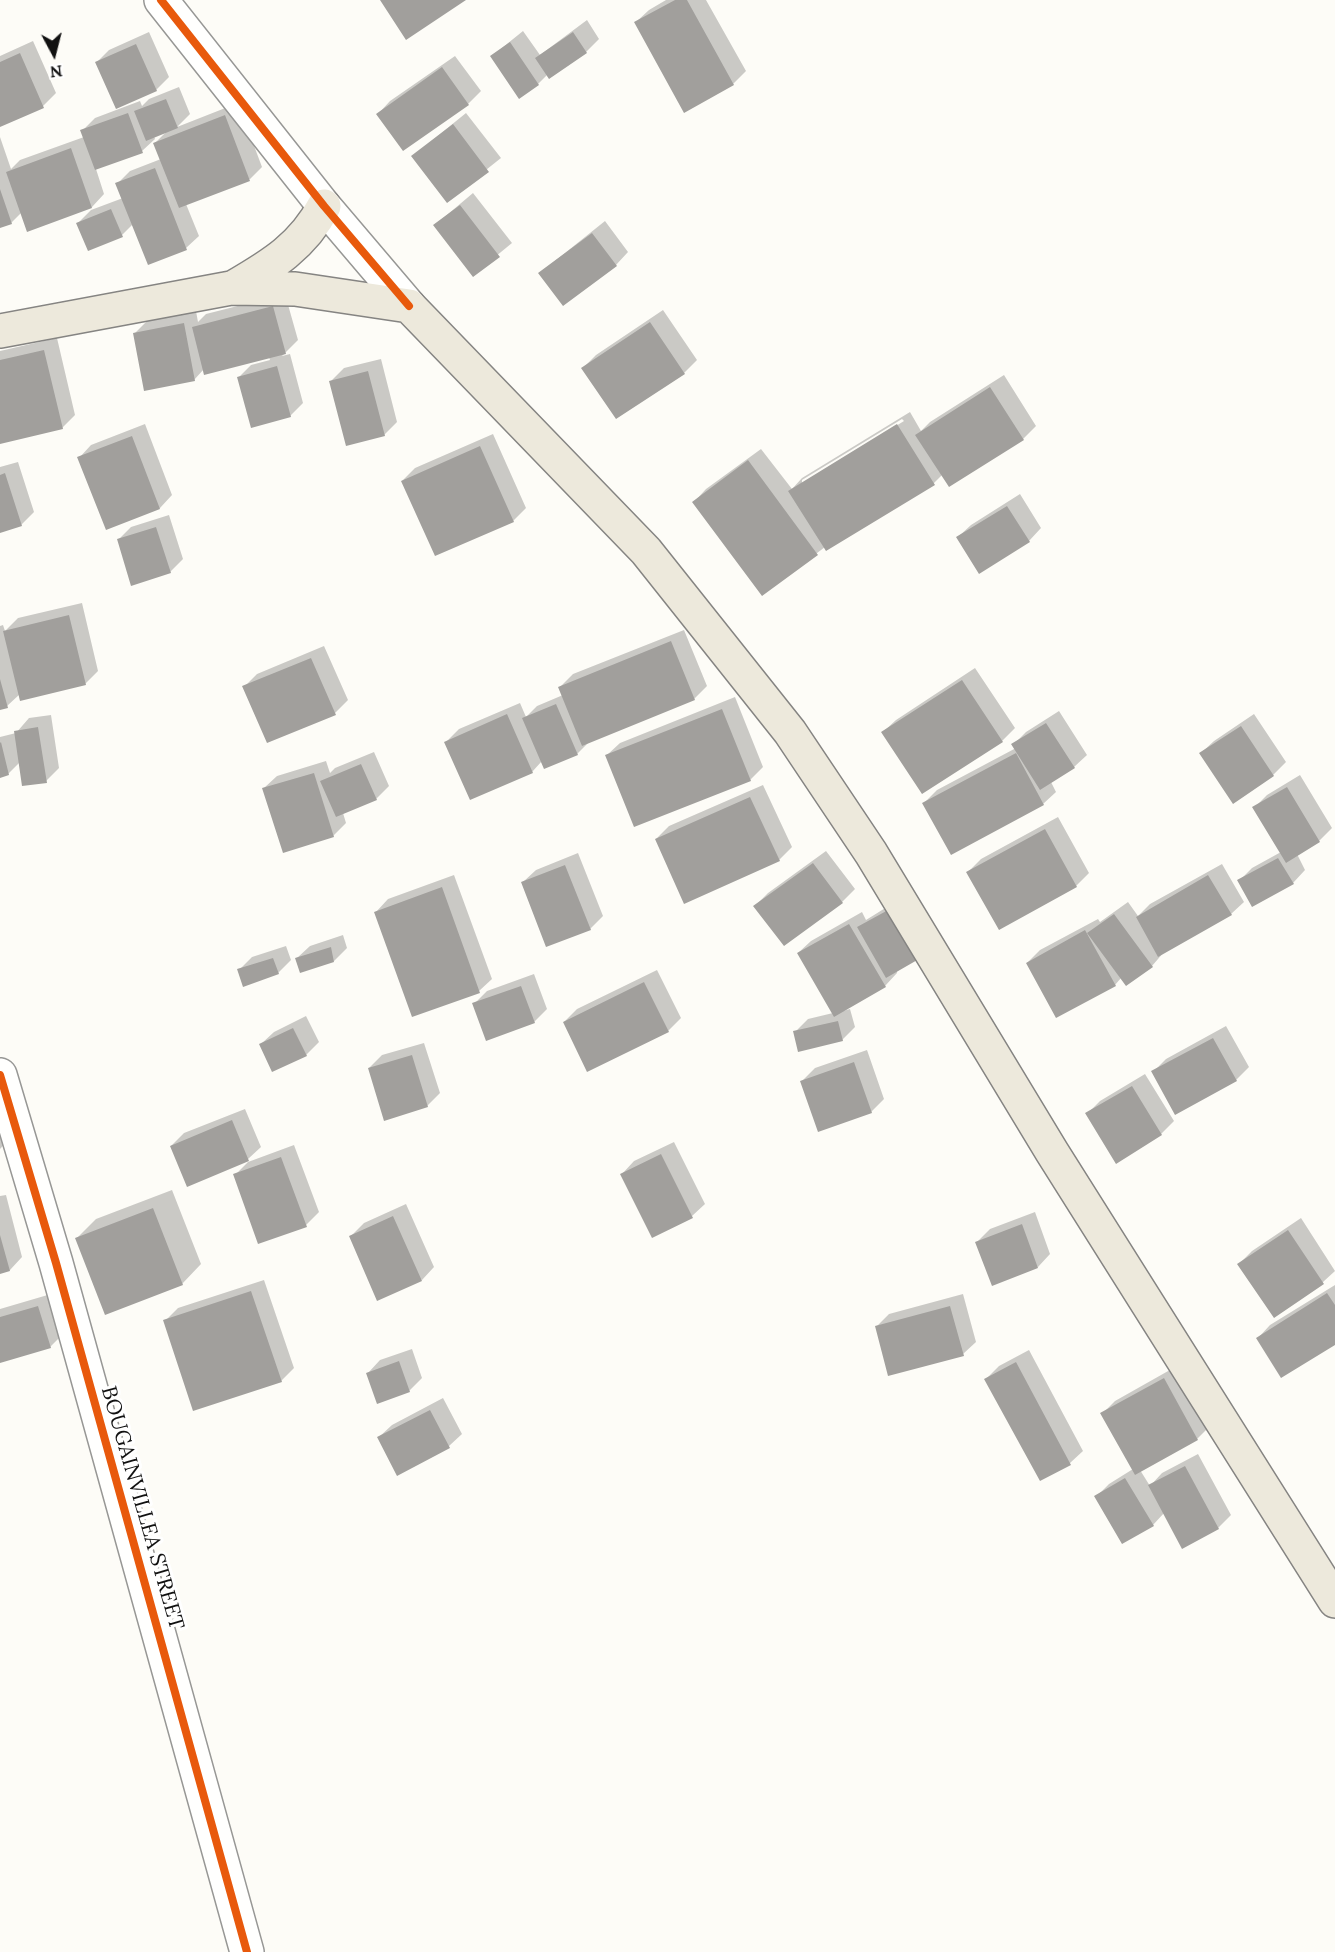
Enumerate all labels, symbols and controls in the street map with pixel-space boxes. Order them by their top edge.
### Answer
north arrow [24,24,84,84]
text: N [49,61,64,83]
street label: BOUGAINVILLEA STREET [95,1383,189,1633]

